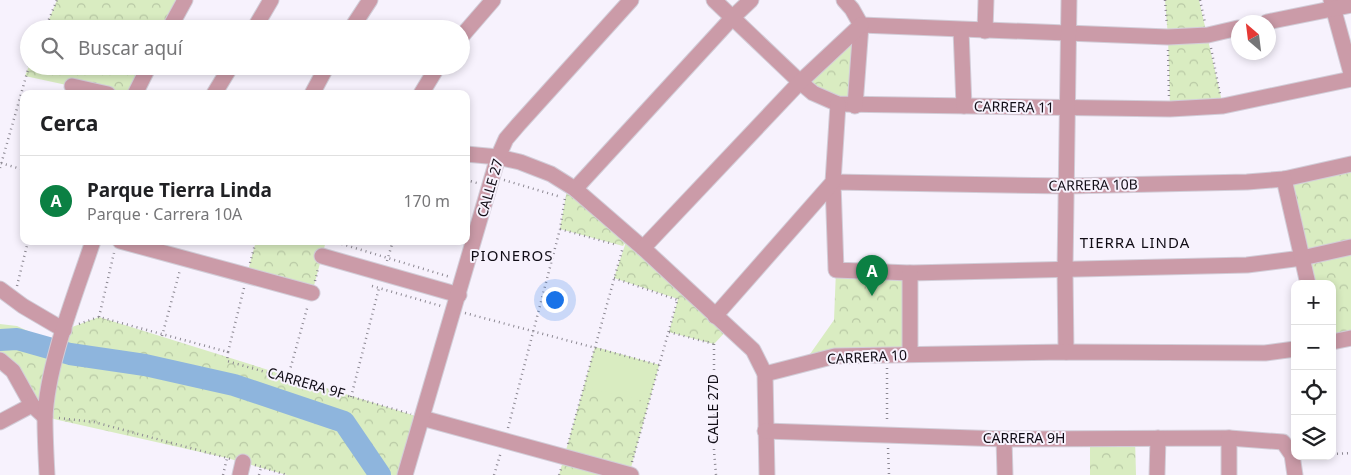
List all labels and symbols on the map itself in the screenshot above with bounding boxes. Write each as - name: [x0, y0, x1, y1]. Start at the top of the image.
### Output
- north arrow: [1231, 15, 1276, 60]
- street label: CARRERA 11: [974, 96, 1054, 117]
- street label: CALLE 27: [472, 156, 507, 219]
- street label: CARRERA 10B: [1048, 174, 1138, 195]
- district label: TIERRA LINDA: [1080, 232, 1190, 252]
- district label: PIONEROS: [471, 245, 553, 265]
- pin: A: [856, 255, 888, 296]
- your location: [542, 287, 568, 313]
- street label: CARRERA 10: [826, 345, 908, 368]
- street label: CARRERA 9F: [265, 362, 347, 403]
- street label: CALLE 27D: [703, 374, 722, 444]
- street label: CARRERA 9H: [983, 428, 1065, 447]

